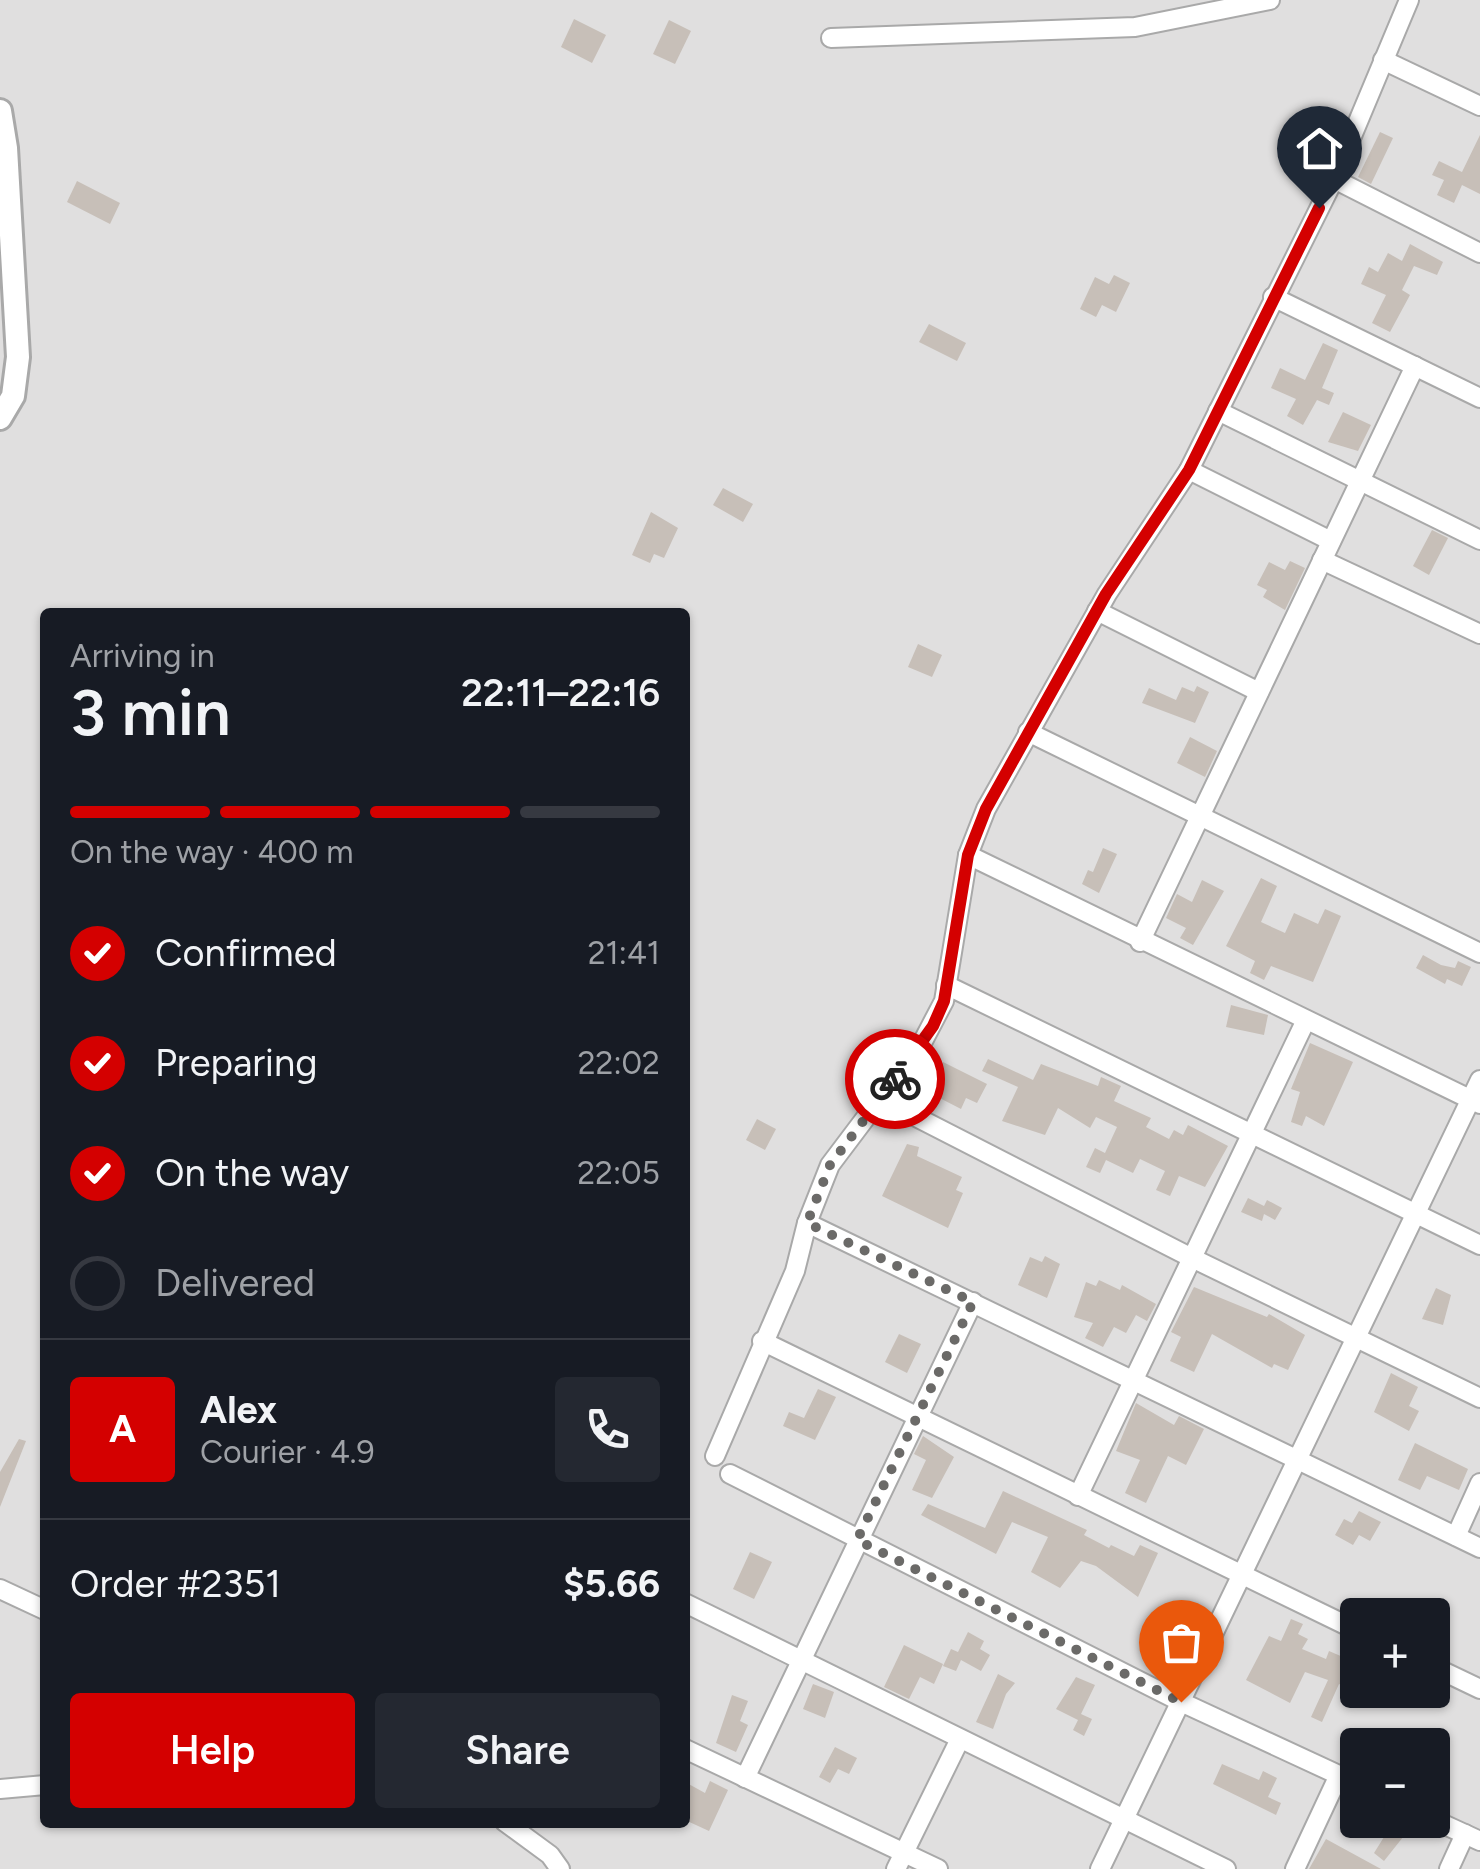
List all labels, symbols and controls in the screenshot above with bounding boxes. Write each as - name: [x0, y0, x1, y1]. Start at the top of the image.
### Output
- pin: [1277, 106, 1362, 209]
- icon: home: [1292, 121, 1347, 176]
- text: Arriving in: [70, 637, 215, 675]
- text: 22:11–22:16: [461, 670, 660, 716]
- text: 3 min: [70, 673, 231, 751]
- text: On the way · 400 m: [70, 833, 354, 871]
- icon: check: [70, 926, 125, 981]
- text: Confirmed: [155, 930, 337, 976]
- text: 21:41: [588, 934, 660, 972]
- courier: [845, 1029, 945, 1129]
- icon: check: [70, 1036, 125, 1091]
- text: Preparing: [155, 1040, 317, 1086]
- text: 22:02: [578, 1044, 660, 1082]
- icon: bike: [868, 1052, 923, 1107]
- icon: check: [70, 1146, 125, 1201]
- text: On the way: [155, 1150, 349, 1196]
- text: 22:05: [577, 1154, 660, 1192]
- text: Delivered: [155, 1260, 315, 1306]
- button: phone: [555, 1377, 660, 1482]
- text: Alex: [200, 1387, 277, 1433]
- text: A: [109, 1406, 136, 1452]
- text: Courier · 4.9: [200, 1433, 375, 1471]
- text: Order #2351: [70, 1561, 281, 1607]
- text: $5.66: [563, 1561, 660, 1607]
- map controls: [1340, 1598, 1450, 1838]
- button: +: [1340, 1598, 1450, 1708]
- pin: [1139, 1600, 1224, 1703]
- icon: bag: [1154, 1615, 1209, 1670]
- button: Help: [70, 1693, 355, 1808]
- button: Share: [375, 1693, 660, 1808]
- button: −: [1340, 1728, 1450, 1838]

